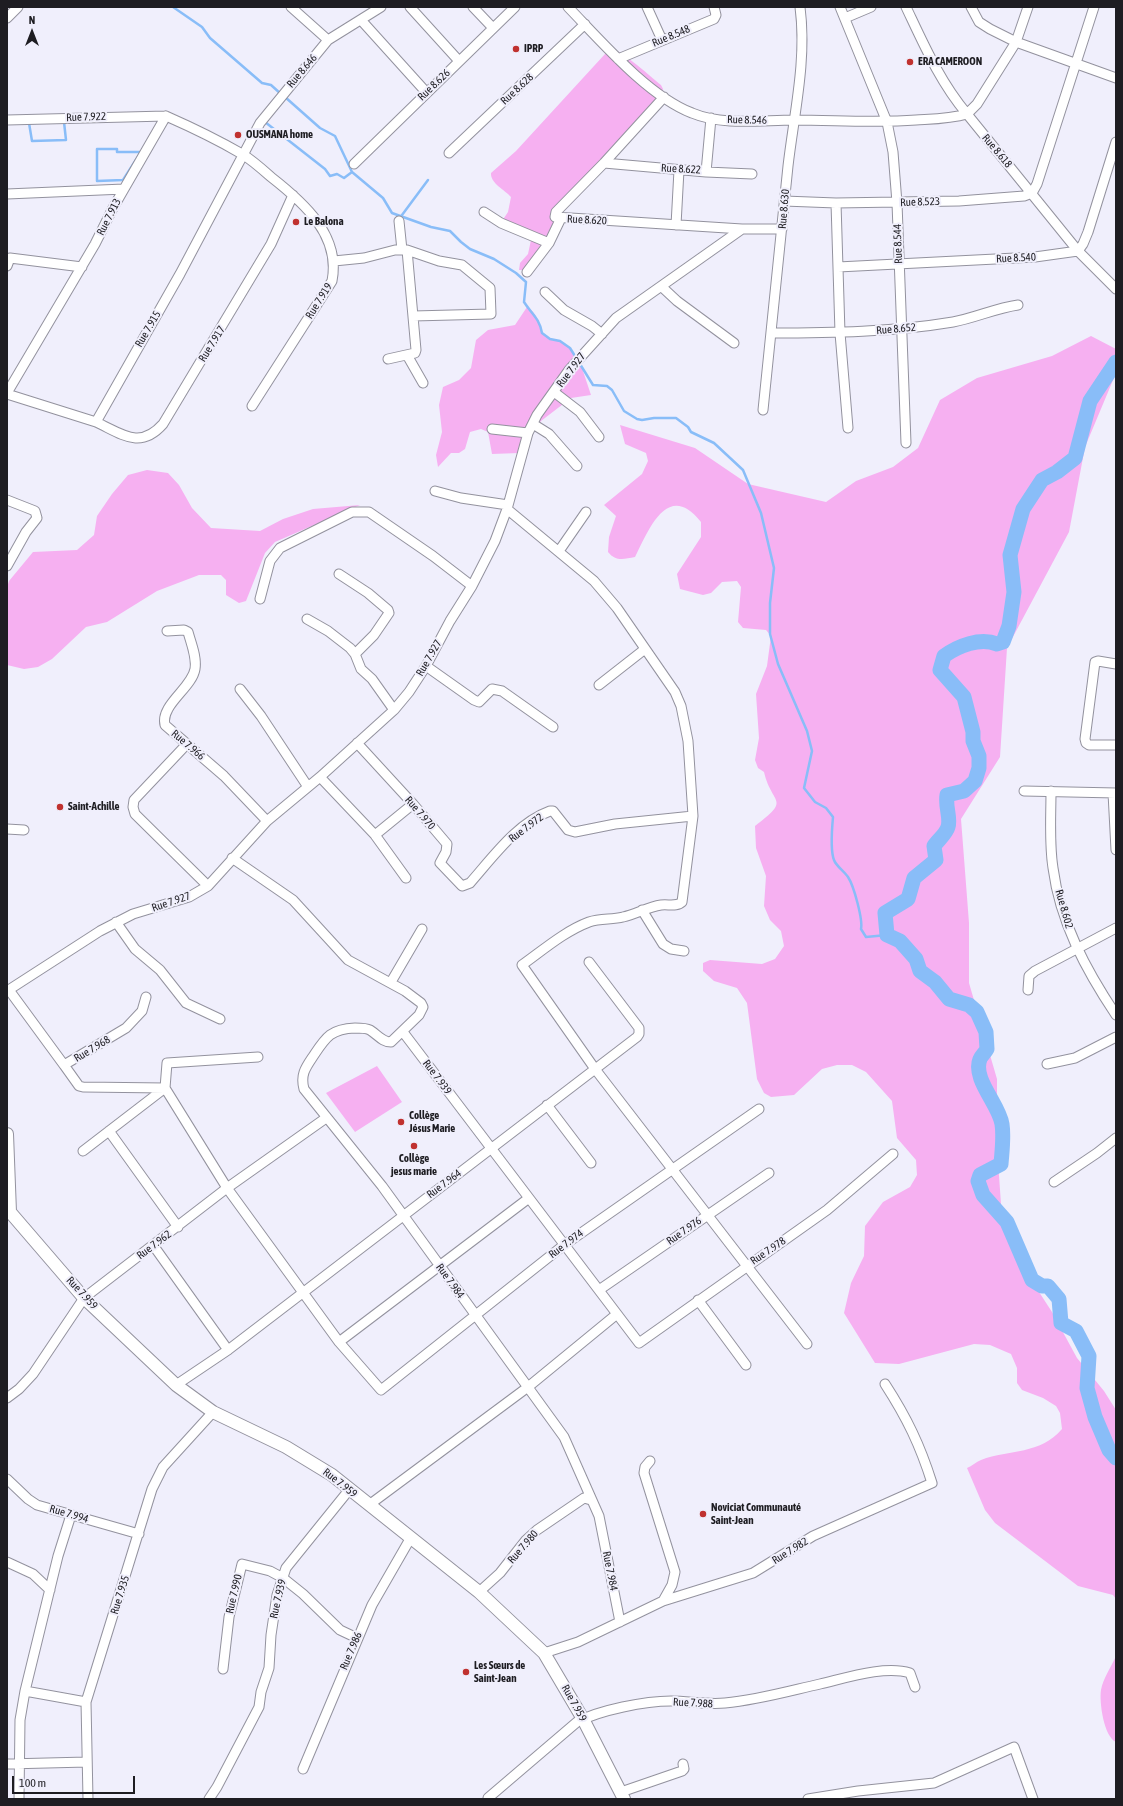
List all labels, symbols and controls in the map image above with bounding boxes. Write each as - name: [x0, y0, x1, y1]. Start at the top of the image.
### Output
- north arrow: [12, 12, 52, 52]
- text: N: [29, 14, 35, 26]
- street label: Rue 8.548: [650, 22, 692, 50]
- place label: IPRP: [524, 42, 543, 56]
- marker: IPRP: [511, 44, 521, 54]
- street label: Rue 8.646: [284, 51, 320, 91]
- place label: ERA CAMEROON: [918, 55, 982, 69]
- marker: ERA CAMEROON: [905, 57, 915, 67]
- street label: Rue 8.626: [415, 66, 453, 104]
- street label: Rue 8.628: [498, 71, 536, 107]
- street label: Rue 7.922: [66, 110, 106, 124]
- street label: Rue 8.546: [727, 113, 767, 127]
- place label: OUSMANA home: [246, 128, 313, 142]
- marker: OUSMANA home: [233, 130, 243, 140]
- street label: Rue 8.618: [979, 131, 1015, 171]
- street label: Rue 8.622: [661, 161, 701, 177]
- street label: Rue 8.630: [776, 189, 792, 229]
- street label: Rue 8.523: [900, 195, 940, 209]
- street label: Rue 7.913: [94, 196, 124, 238]
- street label: Rue 8.620: [567, 212, 607, 228]
- place label: Le Balona: [304, 215, 344, 229]
- marker: Le Balona: [291, 217, 301, 227]
- street label: Rue 8.544: [891, 224, 905, 264]
- street label: Rue 8.540: [996, 250, 1036, 266]
- street label: Rue 7.919: [303, 281, 335, 321]
- street label: Rue 7.915: [132, 308, 164, 350]
- street label: Rue 8.652: [876, 321, 916, 337]
- street label: Rue 7.917: [196, 324, 228, 364]
- street label: Rue 7.927: [554, 350, 588, 390]
- street label: Rue 7.927: [413, 637, 445, 679]
- street label: Rue 7.966: [168, 727, 208, 763]
- street label: Rue 7.970: [402, 794, 438, 832]
- place label: Saint-Achille: [68, 800, 120, 814]
- marker: Saint-Achille: [55, 802, 65, 812]
- street label: Rue 7.972: [506, 811, 546, 845]
- street label: Rue 8.602: [1052, 888, 1076, 930]
- street label: Rue 7.927: [150, 889, 192, 915]
- street label: Rue 7.968: [71, 1033, 113, 1065]
- street label: Rue 7.939: [420, 1057, 454, 1097]
- place label: Collège Jésus Marie: [409, 1109, 455, 1135]
- marker: Collège Jésus Marie: [396, 1117, 406, 1127]
- marker: Collège jesus marie: [409, 1141, 419, 1151]
- place label: Collège jesus marie: [391, 1152, 437, 1178]
- street label: Rue 7.964: [424, 1167, 464, 1201]
- street label: Rue 7.976: [664, 1214, 704, 1248]
- street label: Rue 7.974: [546, 1227, 586, 1261]
- street label: Rue 7.962: [134, 1228, 174, 1262]
- street label: Rue 7.978: [748, 1234, 788, 1268]
- street label: Rue 7.984: [433, 1261, 467, 1301]
- street label: Rue 7.959: [64, 1274, 100, 1312]
- street label: Rue 7.959: [320, 1466, 360, 1500]
- place label: Noviciat Communauté Saint-Jean: [711, 1501, 801, 1527]
- street label: Rue 7.994: [48, 1502, 90, 1526]
- marker: Noviciat Communauté Saint-Jean: [698, 1509, 708, 1519]
- street label: Rue 7.980: [505, 1528, 541, 1566]
- street label: Rue 7.982: [770, 1535, 810, 1567]
- street label: Rue 7.984: [600, 1550, 620, 1592]
- street label: Rue 7.990: [223, 1573, 245, 1615]
- street label: Rue 7.935: [108, 1574, 132, 1616]
- street label: Rue 7.939: [267, 1578, 289, 1620]
- street label: Rue 7.986: [337, 1630, 365, 1672]
- place label: Les Sœurs de Saint-Jean: [474, 1659, 525, 1685]
- marker: Les Sœurs de Saint-Jean: [461, 1667, 471, 1677]
- street label: Rue 7.959: [559, 1682, 589, 1724]
- street label: Rue 7.988: [673, 1695, 713, 1711]
- scale bar: [14, 1768, 137, 1794]
- text: 100 m: [19, 1776, 46, 1790]

